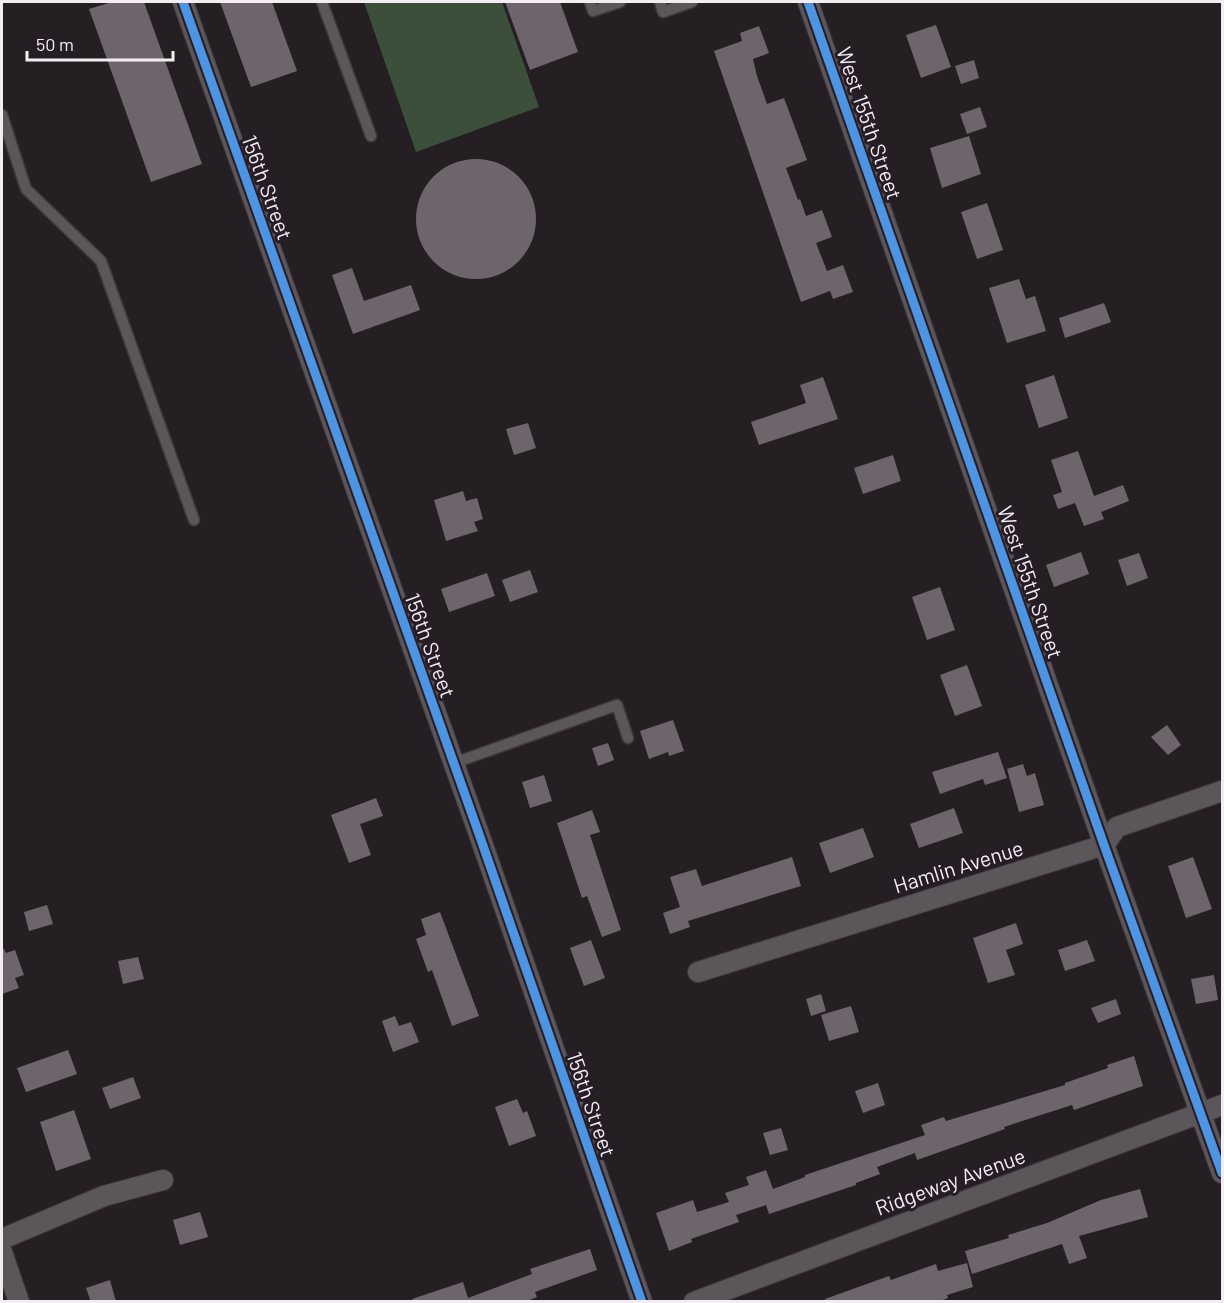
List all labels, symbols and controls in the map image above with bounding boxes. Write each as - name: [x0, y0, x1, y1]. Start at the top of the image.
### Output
- scale bar: [27, 24, 172, 62]
- text: 50 m: [36, 33, 74, 55]
- street label: West 155th Street: [832, 43, 908, 203]
- street label: 156th Street: [238, 131, 298, 243]
- street label: West 155th Street: [993, 502, 1069, 662]
- street label: 156th Street: [401, 589, 461, 701]
- street label: Hamlin Avenue: [890, 834, 1026, 898]
- street label: 156th Street: [562, 1048, 622, 1160]
- street label: Ridgeway Avenue: [872, 1142, 1028, 1220]

